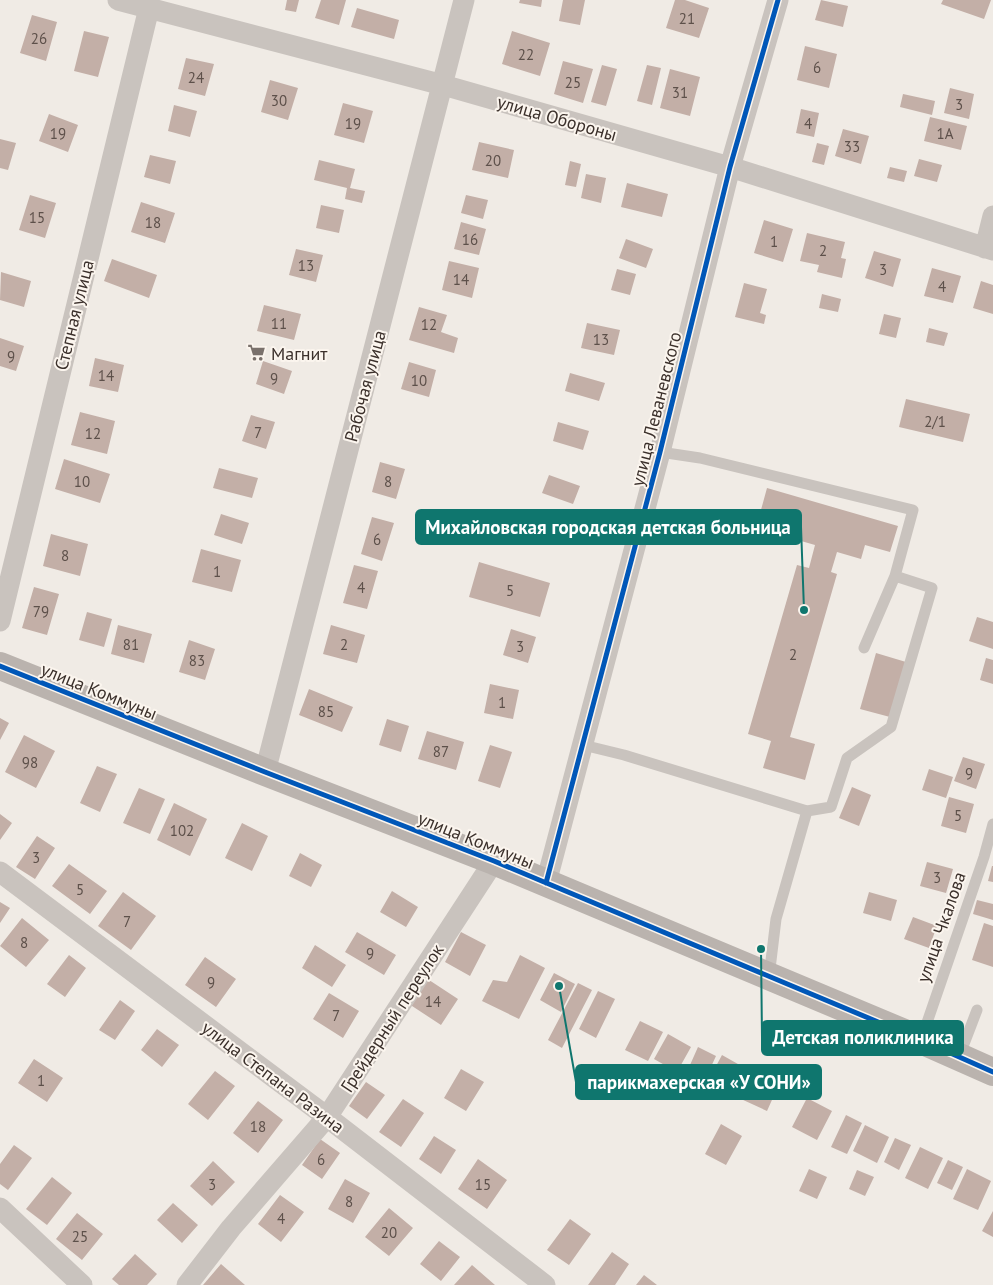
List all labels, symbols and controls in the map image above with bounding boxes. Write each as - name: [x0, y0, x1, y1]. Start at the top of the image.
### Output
- house number: 21: [679, 9, 695, 28]
- house number: 26: [31, 29, 47, 48]
- house number: 22: [518, 45, 534, 64]
- house number: 6: [813, 58, 821, 77]
- house number: 24: [188, 68, 204, 87]
- house number: 25: [565, 73, 581, 92]
- house number: 31: [672, 83, 688, 102]
- street label: улица Обороны: [495, 90, 619, 146]
- house number: 30: [271, 91, 287, 110]
- house number: 3: [955, 95, 963, 114]
- house number: 19: [345, 114, 361, 133]
- house number: 4: [804, 114, 812, 133]
- house number: 19: [50, 124, 66, 143]
- house number: 1А: [937, 124, 954, 143]
- house number: 33: [844, 137, 860, 156]
- house number: 20: [485, 151, 501, 170]
- house number: 15: [29, 208, 45, 227]
- house number: 18: [145, 213, 161, 232]
- house number: 16: [462, 230, 478, 249]
- house number: 1: [770, 232, 778, 251]
- house number: 2: [819, 241, 827, 260]
- house number: 13: [298, 256, 314, 275]
- street label: Степная улица: [49, 258, 99, 372]
- house number: 3: [879, 260, 887, 279]
- house number: 14: [453, 270, 469, 289]
- house number: 4: [938, 277, 946, 296]
- house number: 11: [271, 314, 287, 333]
- house number: 12: [421, 315, 437, 334]
- street label: Рабочая улица: [339, 328, 391, 444]
- street label: улица Леваневского: [626, 329, 686, 489]
- house number: 13: [593, 330, 609, 349]
- place label: Магнит: [271, 342, 328, 365]
- supermarket icon: Магнит: [247, 343, 267, 363]
- house number: 9: [7, 347, 15, 366]
- house number: 14: [98, 366, 114, 385]
- house number: 9: [270, 369, 278, 388]
- house number: 10: [411, 371, 427, 390]
- house number: 2/1: [924, 412, 946, 431]
- house number: 7: [254, 423, 262, 442]
- house number: 12: [85, 424, 101, 443]
- house number: 10: [74, 472, 90, 491]
- house number: 8: [384, 472, 392, 491]
- callout: Михайловская городская детская больница: [416, 510, 801, 544]
- text: Михайловская городская детская больница: [425, 515, 791, 539]
- house number: 6: [373, 530, 381, 549]
- house number: 8: [61, 546, 69, 565]
- house number: 1: [213, 562, 221, 581]
- house number: 4: [357, 578, 365, 597]
- house number: 5: [506, 581, 514, 600]
- house number: 79: [33, 602, 49, 621]
- house number: 81: [123, 635, 139, 654]
- house number: 2: [340, 635, 348, 654]
- house number: 3: [516, 637, 524, 656]
- house number: 2: [789, 645, 797, 664]
- house number: 83: [189, 651, 205, 670]
- street label: улица Коммуны: [38, 657, 160, 725]
- house number: 1: [498, 693, 506, 712]
- house number: 85: [318, 702, 334, 721]
- house number: 87: [433, 742, 449, 761]
- house number: 98: [22, 753, 38, 772]
- house number: 9: [965, 764, 973, 783]
- street label: улица Коммуны: [415, 806, 537, 874]
- house number: 5: [954, 806, 962, 825]
- house number: 102: [170, 821, 194, 840]
- house number: 3: [32, 848, 40, 867]
- house number: 3: [933, 868, 941, 887]
- street label: улица Чкалова: [911, 869, 971, 985]
- house number: 5: [76, 880, 84, 899]
- house number: 7: [123, 912, 131, 931]
- house number: 8: [20, 933, 28, 952]
- street label: Грейдерный переулок: [335, 939, 449, 1097]
- house number: 9: [366, 944, 374, 963]
- house number: 9: [207, 973, 215, 992]
- house number: 14: [425, 992, 441, 1011]
- house number: 7: [332, 1006, 340, 1025]
- street label: улица Степана Разина: [197, 1016, 349, 1138]
- callout: Детская поликлиника: [762, 1021, 963, 1055]
- text: Детская поликлиника: [772, 1025, 954, 1049]
- callout: парикмахерская «У СОНИ»: [576, 1065, 821, 1099]
- text: парикмахерская «У СОНИ»: [587, 1070, 811, 1094]
- house number: 1: [37, 1071, 45, 1090]
- house number: 18: [250, 1117, 266, 1136]
- house number: 6: [317, 1150, 325, 1169]
- house number: 3: [208, 1175, 216, 1194]
- house number: 15: [475, 1175, 491, 1194]
- house number: 8: [345, 1192, 353, 1211]
- house number: 4: [277, 1209, 285, 1228]
- house number: 20: [381, 1223, 397, 1242]
- house number: 25: [72, 1227, 88, 1246]

